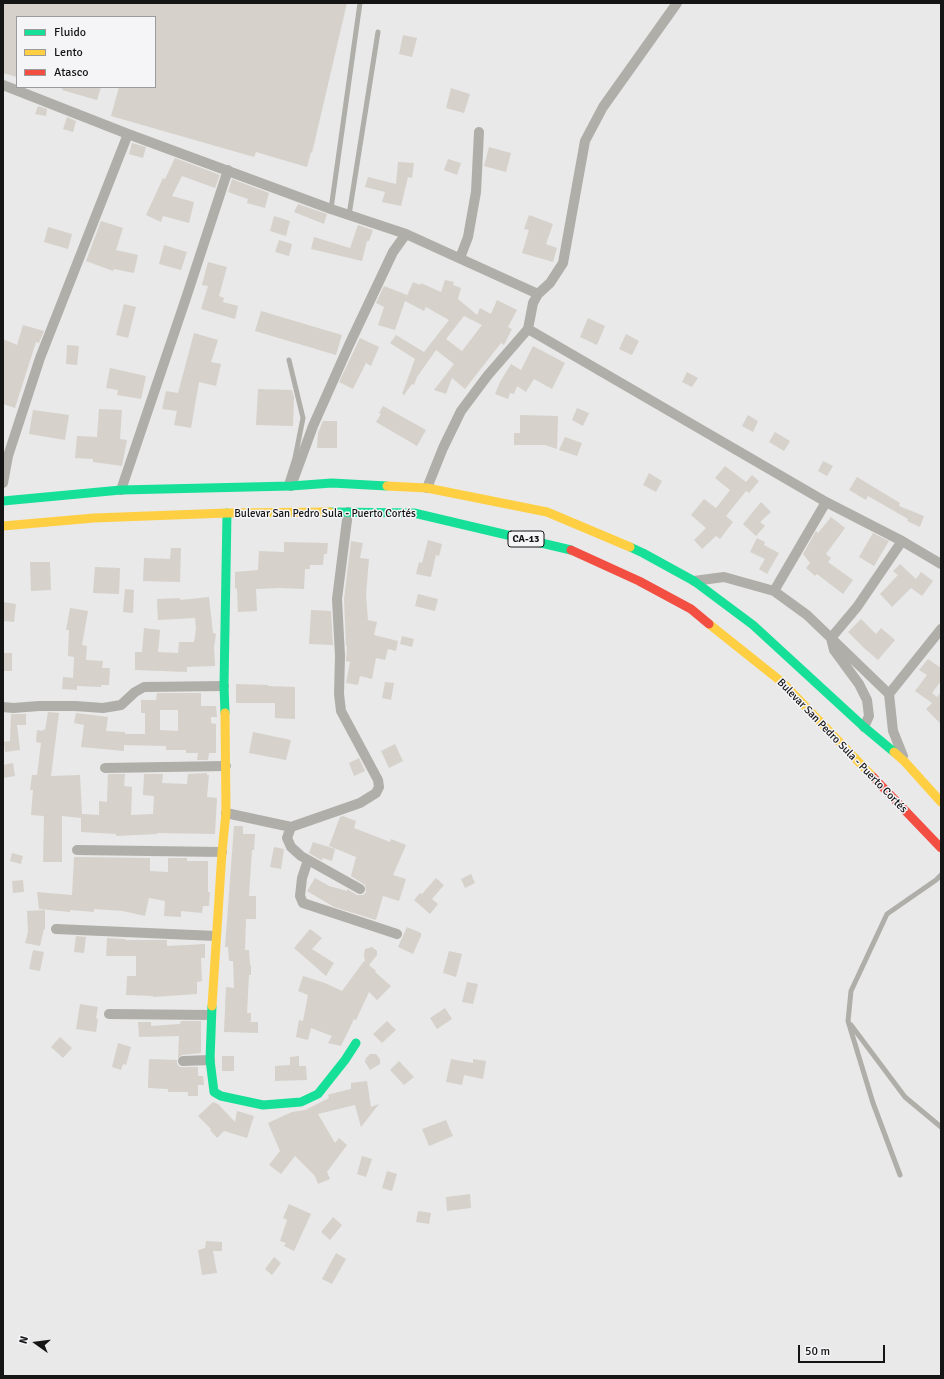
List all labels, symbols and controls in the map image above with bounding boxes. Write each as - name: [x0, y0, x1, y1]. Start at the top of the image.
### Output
- legend: [16, 16, 156, 88]
- text: Fluido: [54, 25, 86, 40]
- text: Lento: [54, 45, 83, 60]
- text: Atasco: [54, 65, 89, 80]
- street label: Bulevar San Pedro Sula - Puerto Cortés: [234, 507, 416, 521]
- road number: CA-13: [508, 531, 544, 547]
- street label: Bulevar San Pedro Sula - Puerto Cortés: [774, 676, 910, 816]
- north arrow: [16, 1323, 56, 1363]
- text: N: [17, 1335, 31, 1345]
- scale bar: [800, 1337, 887, 1363]
- text: 50 m: [805, 1344, 830, 1359]

